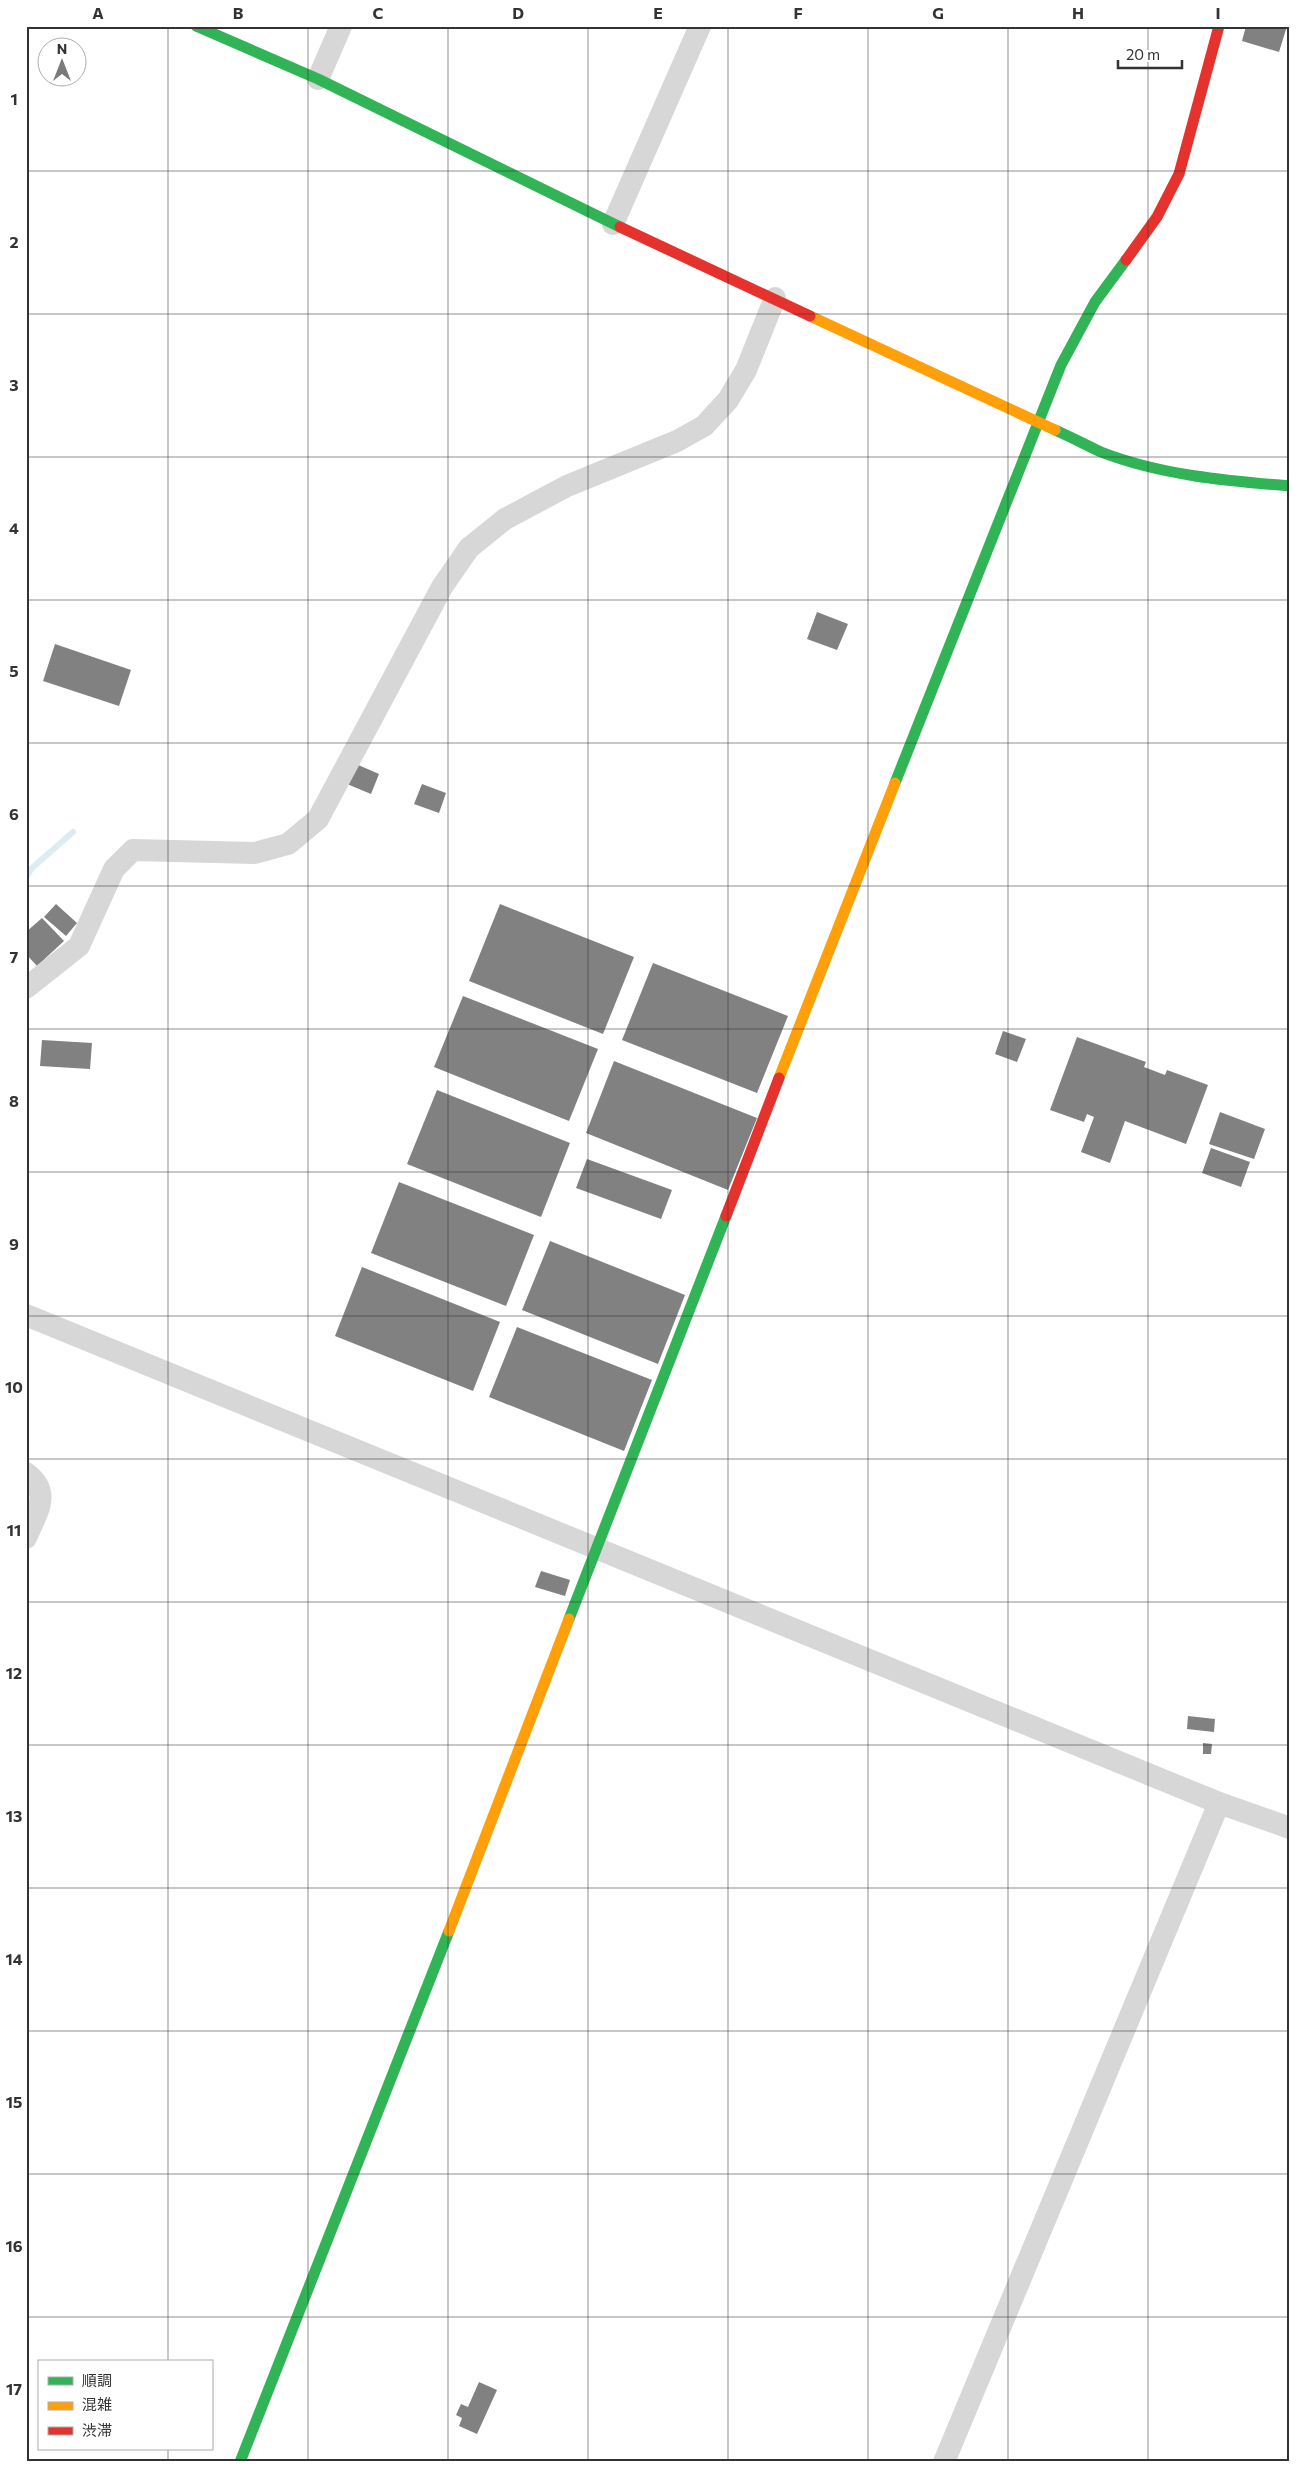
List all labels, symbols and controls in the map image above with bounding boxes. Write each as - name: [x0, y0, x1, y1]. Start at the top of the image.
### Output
- text: A: [92, 3, 104, 22]
- text: B: [233, 3, 244, 22]
- text: C: [373, 3, 384, 22]
- text: D: [512, 3, 524, 22]
- text: E: [653, 3, 663, 22]
- text: F: [793, 3, 803, 22]
- text: G: [932, 3, 944, 22]
- text: H: [1072, 3, 1084, 22]
- text: I: [1215, 3, 1221, 22]
- north arrow: [38, 38, 88, 88]
- scale bar: [1118, 38, 1182, 70]
- text: N: [57, 40, 67, 57]
- text: 20 m: [1126, 45, 1160, 63]
- text: 1: [10, 89, 18, 108]
- text: 2: [9, 232, 19, 251]
- text: 3: [9, 375, 19, 394]
- text: 4: [9, 518, 19, 537]
- text: 5: [9, 661, 19, 680]
- text: 6: [9, 804, 19, 823]
- text: 7: [10, 947, 19, 966]
- text: 8: [9, 1091, 19, 1110]
- text: 9: [9, 1234, 19, 1253]
- text: 10: [5, 1377, 23, 1396]
- text: 11: [7, 1520, 21, 1539]
- text: 12: [6, 1663, 22, 1682]
- text: 13: [6, 1806, 22, 1825]
- text: 14: [5, 1949, 23, 1968]
- text: 15: [6, 2092, 22, 2111]
- text: 16: [5, 2236, 23, 2255]
- legend: [38, 2360, 212, 2450]
- text: 順調: [82, 2371, 112, 2389]
- text: 17: [6, 2379, 22, 2398]
- text: 混雑: [82, 2395, 112, 2413]
- text: 渋滞: [82, 2421, 112, 2439]

